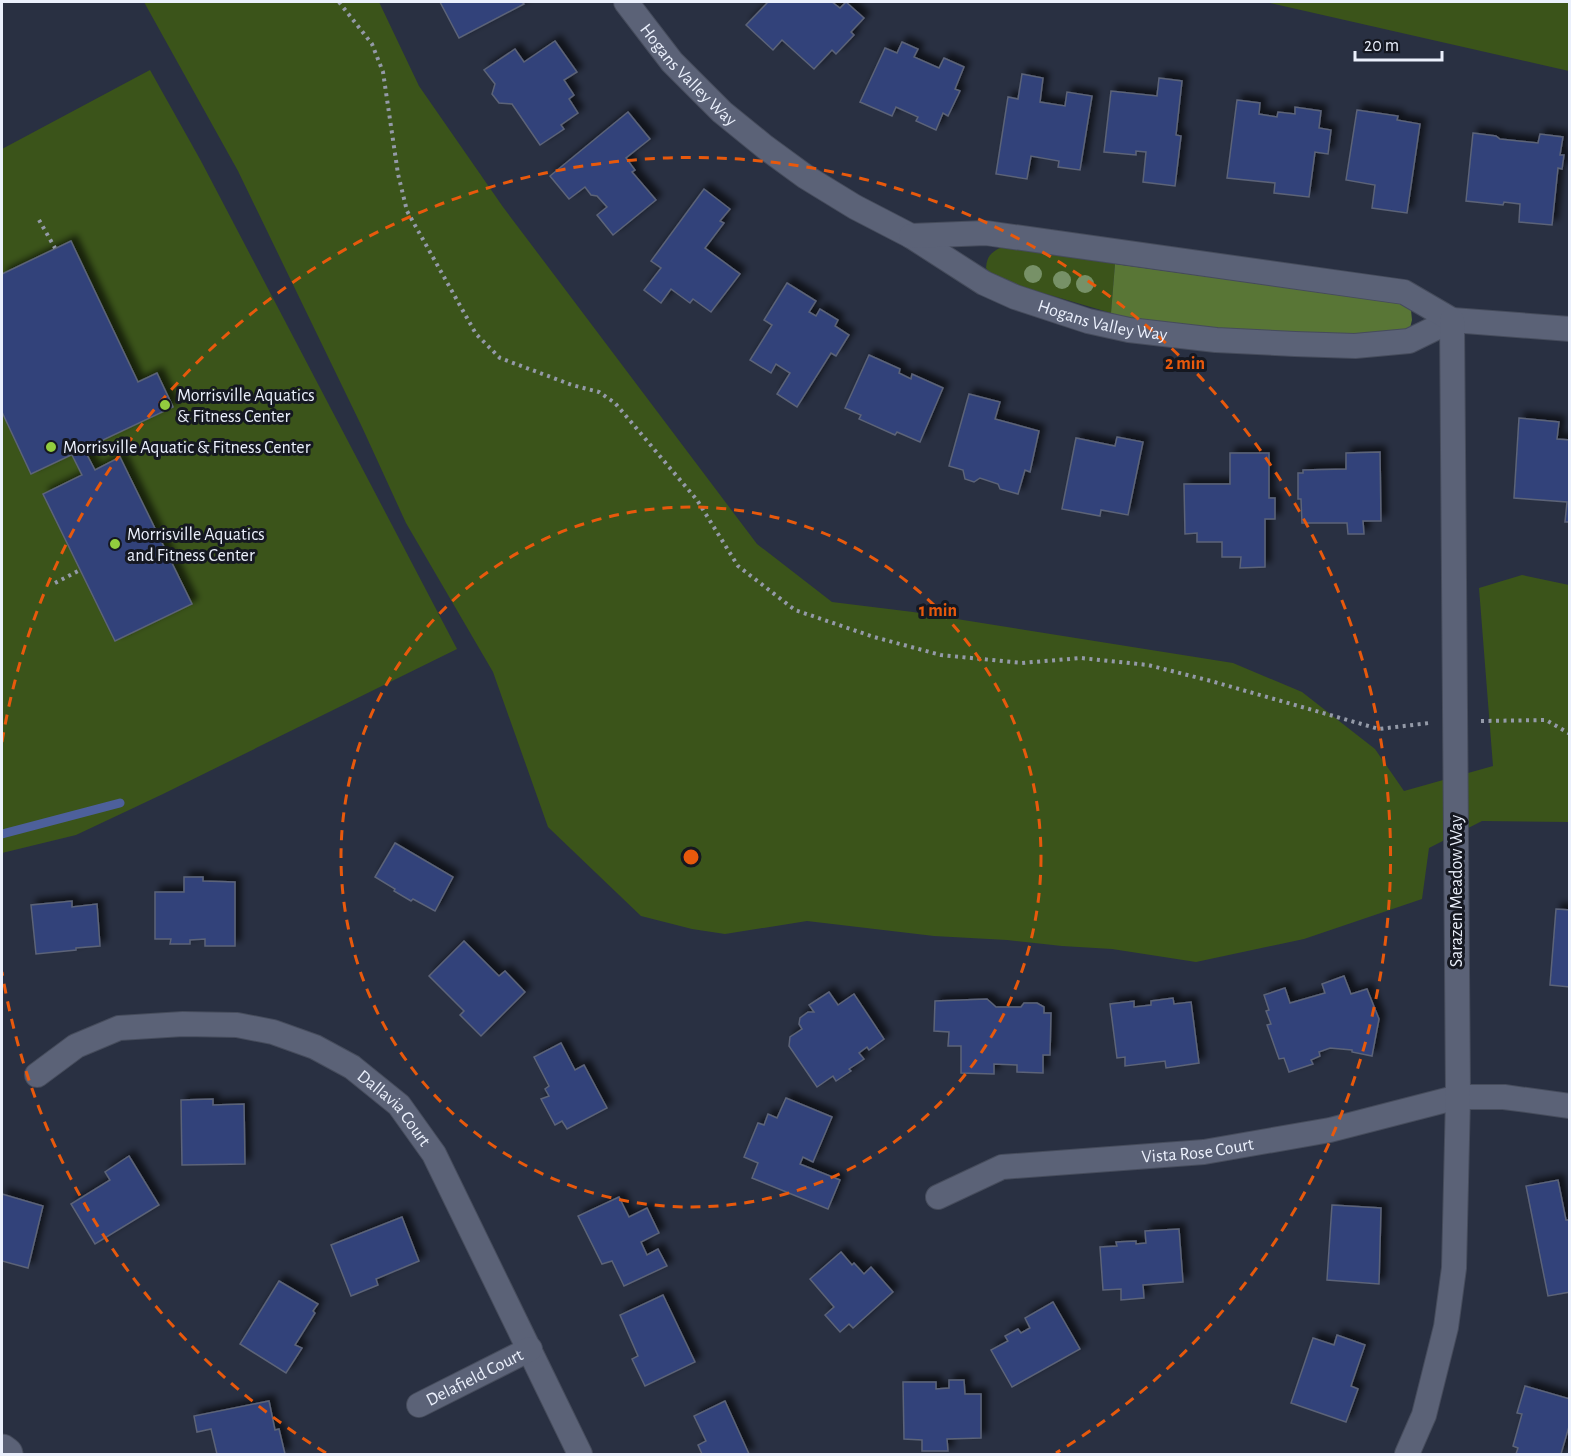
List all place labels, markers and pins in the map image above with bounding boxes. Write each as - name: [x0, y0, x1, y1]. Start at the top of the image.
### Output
- place label: Morrisville Aquatics & Fitness Center: [177, 387, 315, 426]
- marker: Morrisville Aquatics & Fitness Center: [158, 398, 172, 412]
- place label: Morrisville Aquatic & Fitness Center: [63, 439, 311, 457]
- marker: Morrisville Aquatic & Fitness Center: [44, 440, 58, 454]
- place label: Morrisville Aquatics and Fitness Center: [127, 526, 265, 565]
- marker: Morrisville Aquatics and Fitness Center: [108, 537, 122, 551]
- centre of rings: [681, 847, 701, 867]

